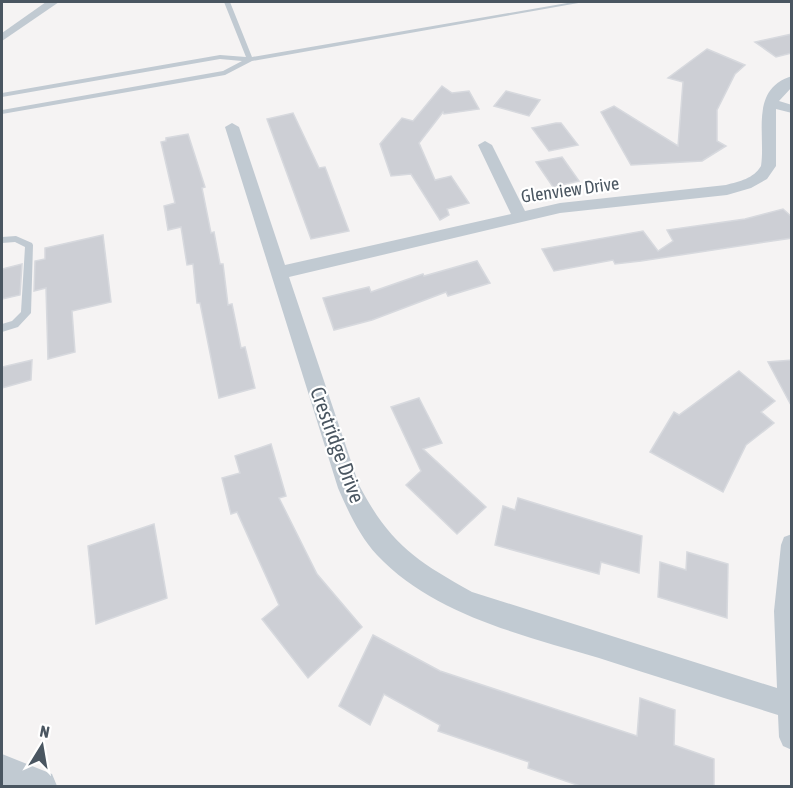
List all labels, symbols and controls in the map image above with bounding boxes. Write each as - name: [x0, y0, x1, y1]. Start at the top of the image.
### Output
- street label: Glenview Drive: [520, 172, 620, 207]
- street label: Crestridge Drive: [306, 384, 370, 506]
- north arrow: [12, 716, 72, 776]
- text: N: [39, 722, 51, 741]

